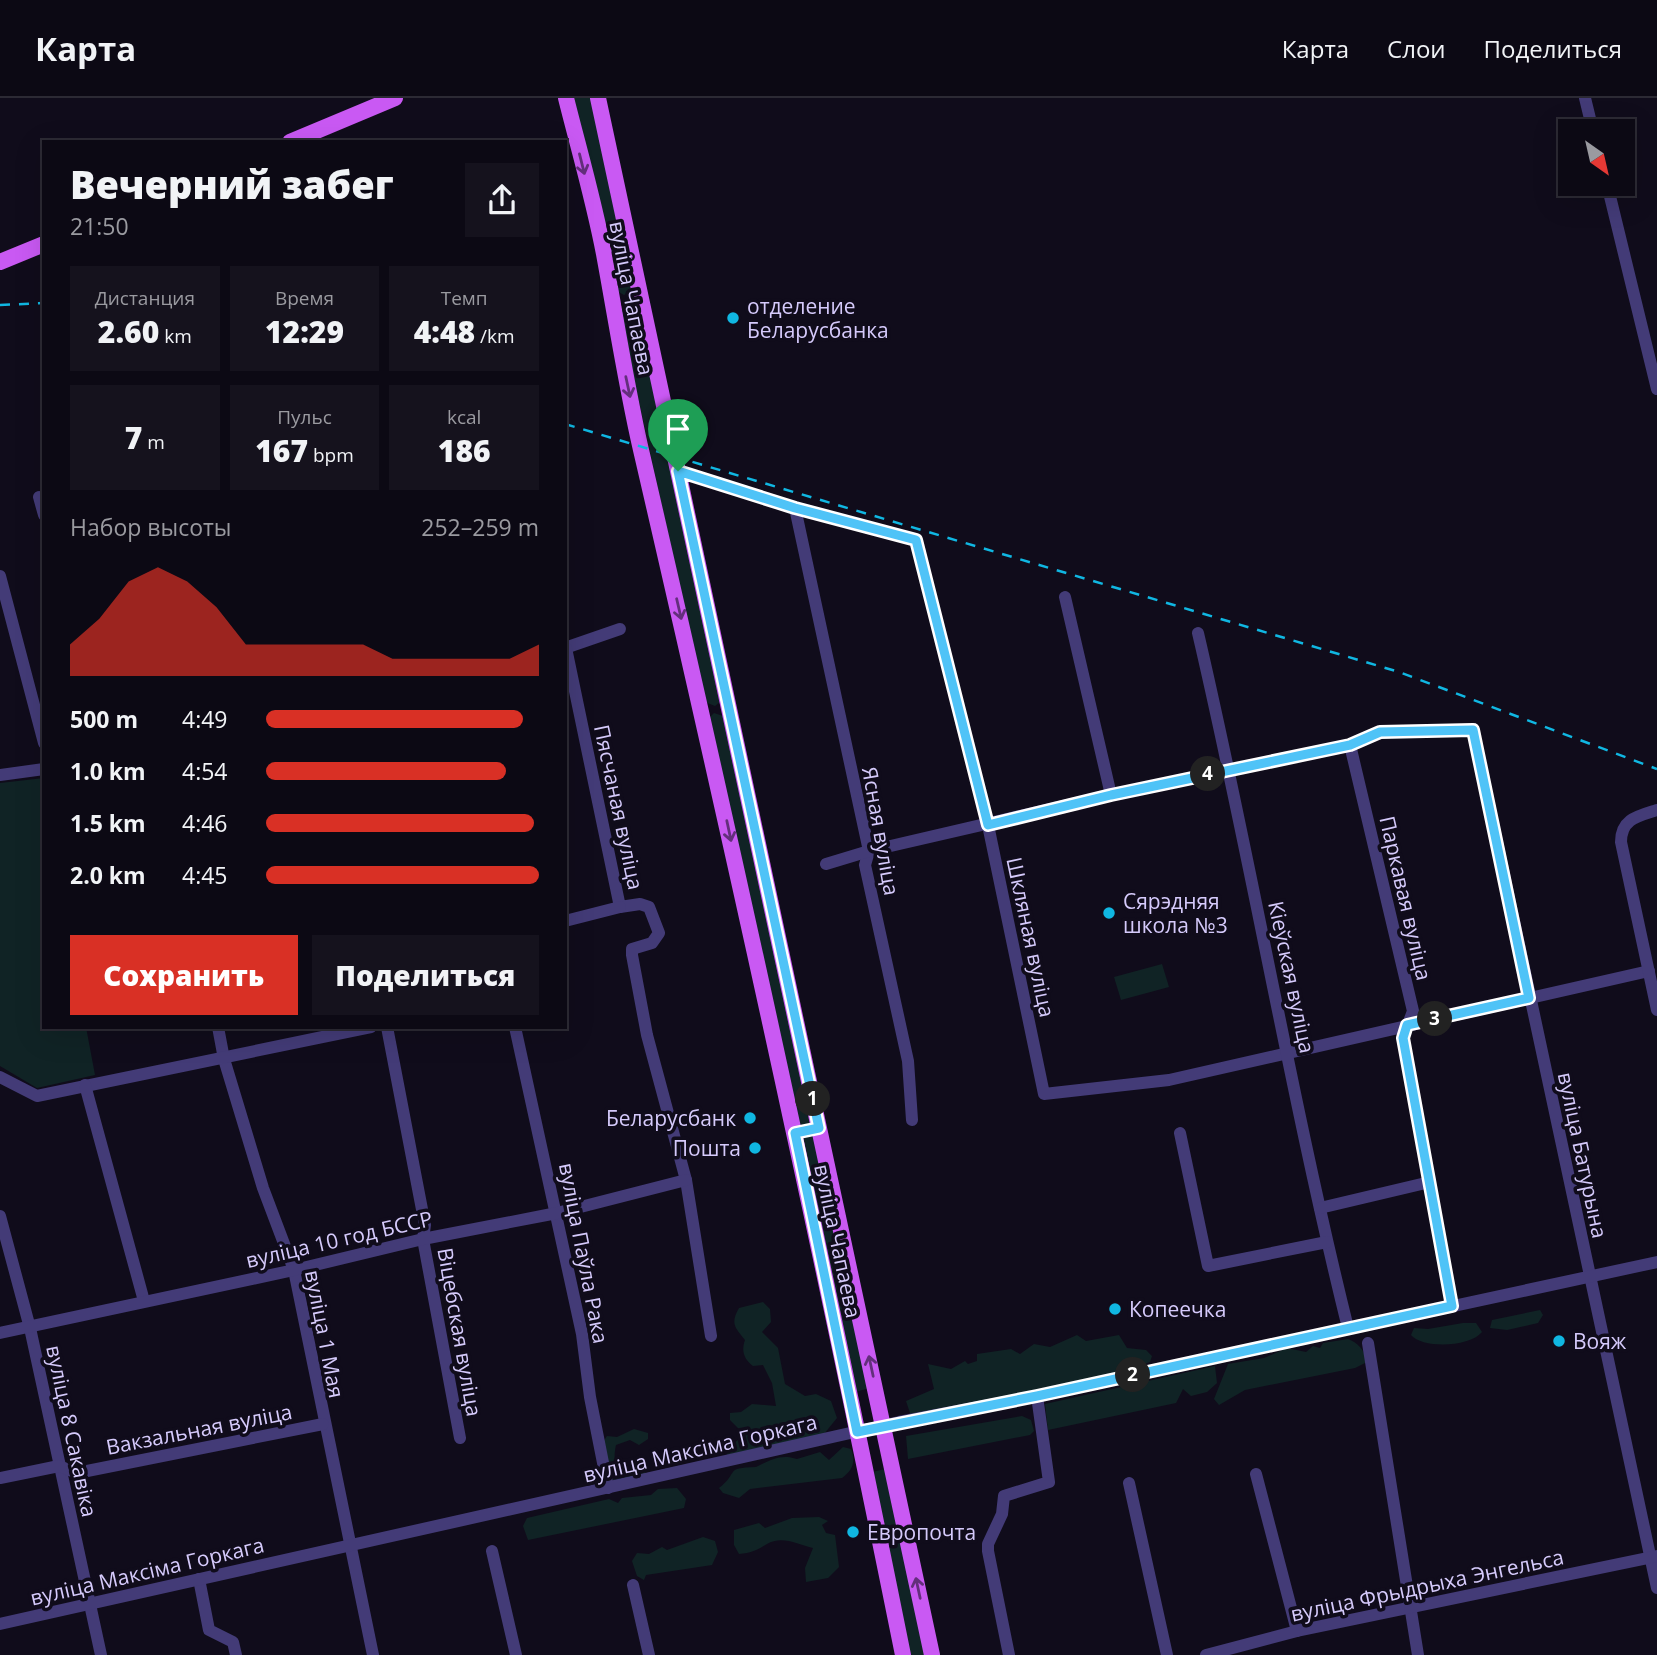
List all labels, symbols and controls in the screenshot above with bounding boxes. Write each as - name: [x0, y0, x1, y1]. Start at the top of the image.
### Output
- text: Карта: [35, 26, 136, 71]
- text: Карта: [1282, 32, 1349, 65]
- text: Слои: [1387, 32, 1446, 65]
- text: Поделиться: [1484, 32, 1622, 65]
- north arrow: [1558, 119, 1634, 196]
- map controls: [1558, 119, 1635, 196]
- one-way arrow: [576, 152, 589, 175]
- text: Вечерний забег: [70, 158, 394, 210]
- button: share: [465, 163, 539, 237]
- text: 21:50: [70, 210, 129, 242]
- street label: вуліца Чапаева: [603, 218, 661, 378]
- text: Дистанция: [95, 285, 195, 311]
- text: Время: [275, 285, 334, 311]
- text: Темп: [441, 285, 488, 311]
- place label: отделение Беларусбанка: [747, 292, 889, 344]
- marker: отделение Беларусбанка: [725, 310, 741, 326]
- text: 2.60: [98, 311, 159, 352]
- text: 12:29: [265, 311, 344, 352]
- text: 4:48: [414, 311, 475, 352]
- text: km: [159, 323, 192, 349]
- text: /km: [475, 323, 515, 349]
- one-way arrow: [621, 375, 635, 398]
- pin: [648, 399, 708, 471]
- text: Пульс: [277, 404, 332, 430]
- text: kcal: [447, 404, 481, 430]
- icon: arrive: [659, 410, 697, 448]
- text: 7: [125, 417, 142, 458]
- text: m: [142, 429, 165, 455]
- text: 167: [255, 430, 308, 471]
- text: 186: [438, 430, 491, 471]
- text: bpm: [308, 442, 354, 468]
- text: Набор высоты: [70, 511, 232, 543]
- text: 252–259 m: [421, 511, 539, 543]
- one-way arrow: [672, 597, 686, 620]
- text: 500 m: [70, 703, 138, 735]
- text: 4:49: [182, 703, 228, 735]
- street label: Пясчаная вуліца: [588, 722, 650, 892]
- text: 1.0 km: [70, 755, 146, 787]
- text: 4:54: [182, 755, 228, 787]
- pin: 4: [1190, 756, 1226, 792]
- text: 4: [1202, 760, 1213, 786]
- street label: Ясная вуліца: [856, 765, 906, 897]
- text: 1.5 km: [70, 807, 146, 839]
- text: 4:46: [182, 807, 228, 839]
- street label: Паркавая вуліца: [1373, 813, 1439, 983]
- one-way arrow: [724, 819, 737, 841]
- street label: Шкляная вуліца: [1000, 854, 1062, 1020]
- text: 2.0 km: [70, 859, 146, 891]
- text: 4:45: [182, 859, 228, 891]
- place label: Сярэдняя школа №3: [1123, 887, 1228, 939]
- street label: Кіеўская вуліца: [1262, 898, 1322, 1056]
- marker: Сярэдняя школа №3: [1101, 905, 1117, 921]
- button: Сохранить: [70, 935, 298, 1015]
- button: Поделиться: [312, 935, 539, 1015]
- pin: 3: [1418, 1002, 1452, 1037]
- text: 3: [1429, 1005, 1440, 1031]
- street label: вуліца Батурына: [1552, 1069, 1614, 1241]
- pin: 1: [796, 1082, 830, 1116]
- text: 1: [807, 1085, 818, 1111]
- place label: Беларусбанк: [606, 1104, 736, 1132]
- marker: Беларусбанк: [742, 1110, 758, 1126]
- place label: Пошта: [673, 1134, 741, 1162]
- marker: Пошта: [747, 1140, 763, 1156]
- street label: вуліца Паўла Рака: [553, 1160, 615, 1346]
- street label: вуліца Чапаева: [808, 1161, 868, 1321]
- street label: вуліца 10 год БССР: [243, 1204, 435, 1274]
- street label: Віцебская вуліца: [431, 1246, 489, 1418]
- street label: вуліца 1 Мая: [299, 1268, 351, 1400]
- place label: Копеечка: [1129, 1295, 1226, 1323]
- marker: Копеечка: [1107, 1301, 1123, 1317]
- place label: Вояж: [1573, 1327, 1627, 1355]
- marker: Вояж: [1551, 1333, 1567, 1349]
- street label: вуліца 8 Сакавіка: [40, 1343, 104, 1519]
- one-way arrow: [864, 1355, 877, 1377]
- pin: 2: [1116, 1358, 1150, 1392]
- text: 2: [1127, 1361, 1138, 1387]
- street label: Вакзальная вуліца: [104, 1397, 294, 1461]
- street label: вуліца Максіма Горкага: [580, 1407, 820, 1489]
- place label: Европочта: [867, 1518, 976, 1546]
- marker: Европочта: [845, 1524, 861, 1540]
- street label: вуліца Максіма Горкага: [27, 1530, 267, 1612]
- street label: вуліца Фрыдрыха Энгельса: [1288, 1542, 1566, 1628]
- one-way arrow: [911, 1577, 925, 1600]

